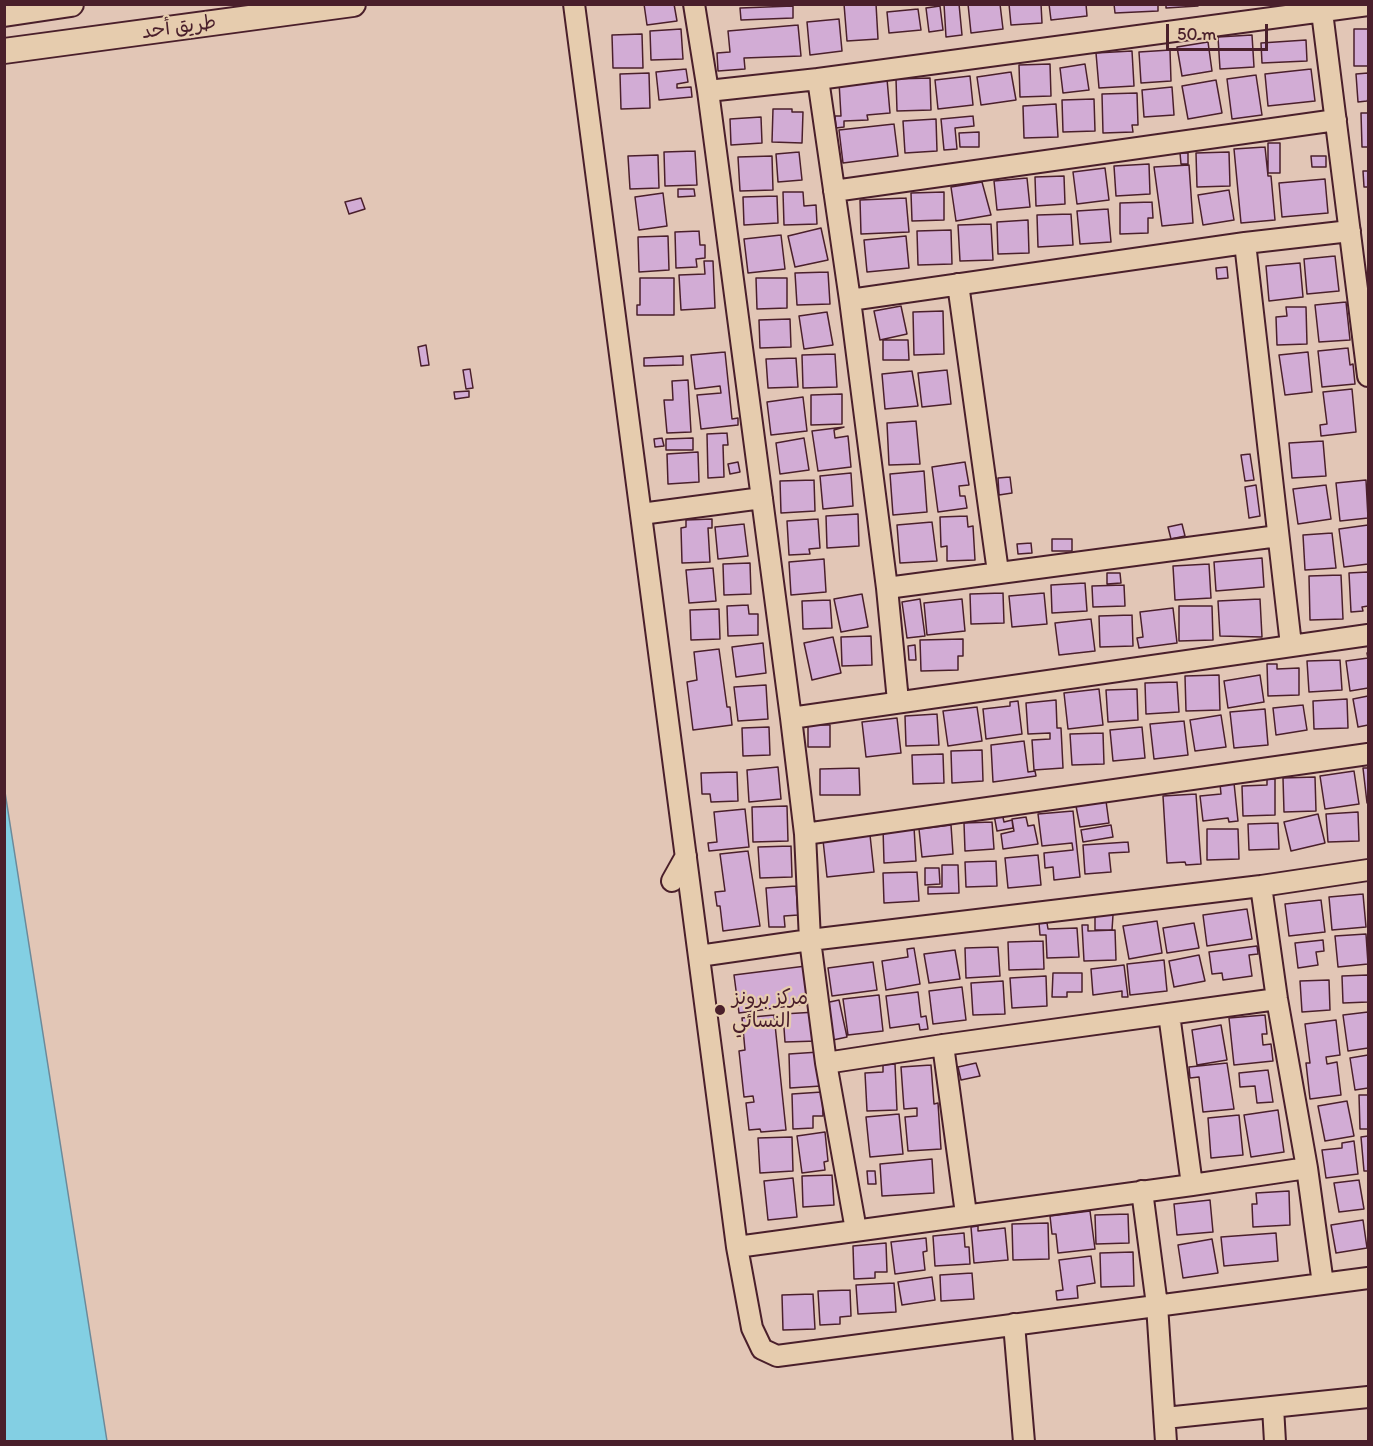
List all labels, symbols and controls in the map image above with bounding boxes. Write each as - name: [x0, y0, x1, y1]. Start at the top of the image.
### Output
- street label: طريق أحد: [140, 11, 218, 45]
- scale bar: [1169, 12, 1271, 50]
- text: 50 m: [1177, 23, 1217, 45]
- place label: مركز برونز النسائي: [732, 987, 808, 1034]
- marker: مركز برونز النسائي: [713, 1003, 727, 1017]

